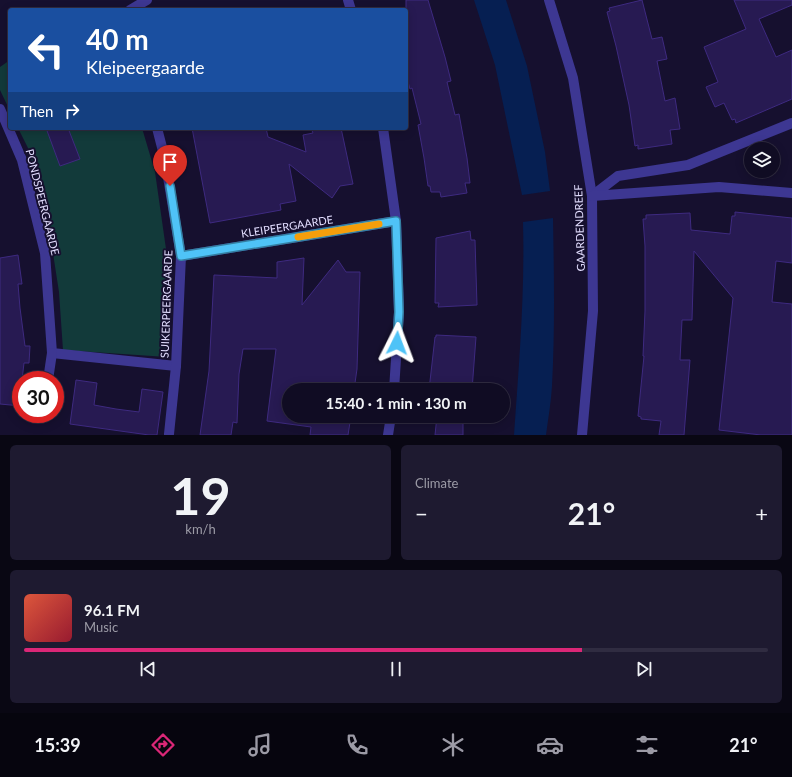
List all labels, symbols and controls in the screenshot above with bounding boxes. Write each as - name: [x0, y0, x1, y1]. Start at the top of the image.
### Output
- text: 40 m: [86, 22, 149, 56]
- icon: left: [20, 24, 72, 76]
- text: Kleipeergaarde: [86, 56, 204, 78]
- icon: right: [61, 100, 83, 122]
- text: Then: [20, 102, 53, 120]
- map controls: [744, 142, 780, 178]
- button: layers: [744, 142, 780, 178]
- pin: [153, 145, 187, 186]
- street label: PONDSPEERGAARDE: [24, 148, 62, 256]
- icon: arrive: [159, 151, 181, 173]
- street label: GAARDENDREEF: [571, 184, 587, 272]
- street label: KLEIPEERGAARDE: [240, 212, 334, 240]
- street label: SUIKERPEERGAARDE: [158, 250, 174, 358]
- position arrow: [376, 322, 418, 364]
- speed limit sign: 30: [12, 371, 64, 423]
- text: 15:40 · 1 min · 130 m: [326, 394, 466, 412]
- text: 19: [170, 464, 231, 526]
- text: Climate: [415, 475, 458, 491]
- text: 21°: [568, 495, 615, 531]
- text: −: [415, 500, 428, 527]
- text: +: [755, 500, 768, 527]
- text: km/h: [185, 521, 216, 537]
- text: 96.1 FM: [84, 601, 140, 619]
- text: Music: [84, 619, 118, 635]
- icon: previous: [137, 658, 159, 680]
- icon: pause: [385, 658, 407, 680]
- icon: next: [633, 658, 655, 680]
- icon: directions: [149, 731, 177, 759]
- icon: music: [246, 731, 274, 759]
- icon: phone: [343, 731, 371, 759]
- icon: climate: [439, 731, 467, 759]
- icon: car: [536, 731, 564, 759]
- icon: filters: [633, 731, 661, 759]
- text: 15:39: [34, 734, 81, 756]
- text: 21°: [729, 734, 758, 756]

